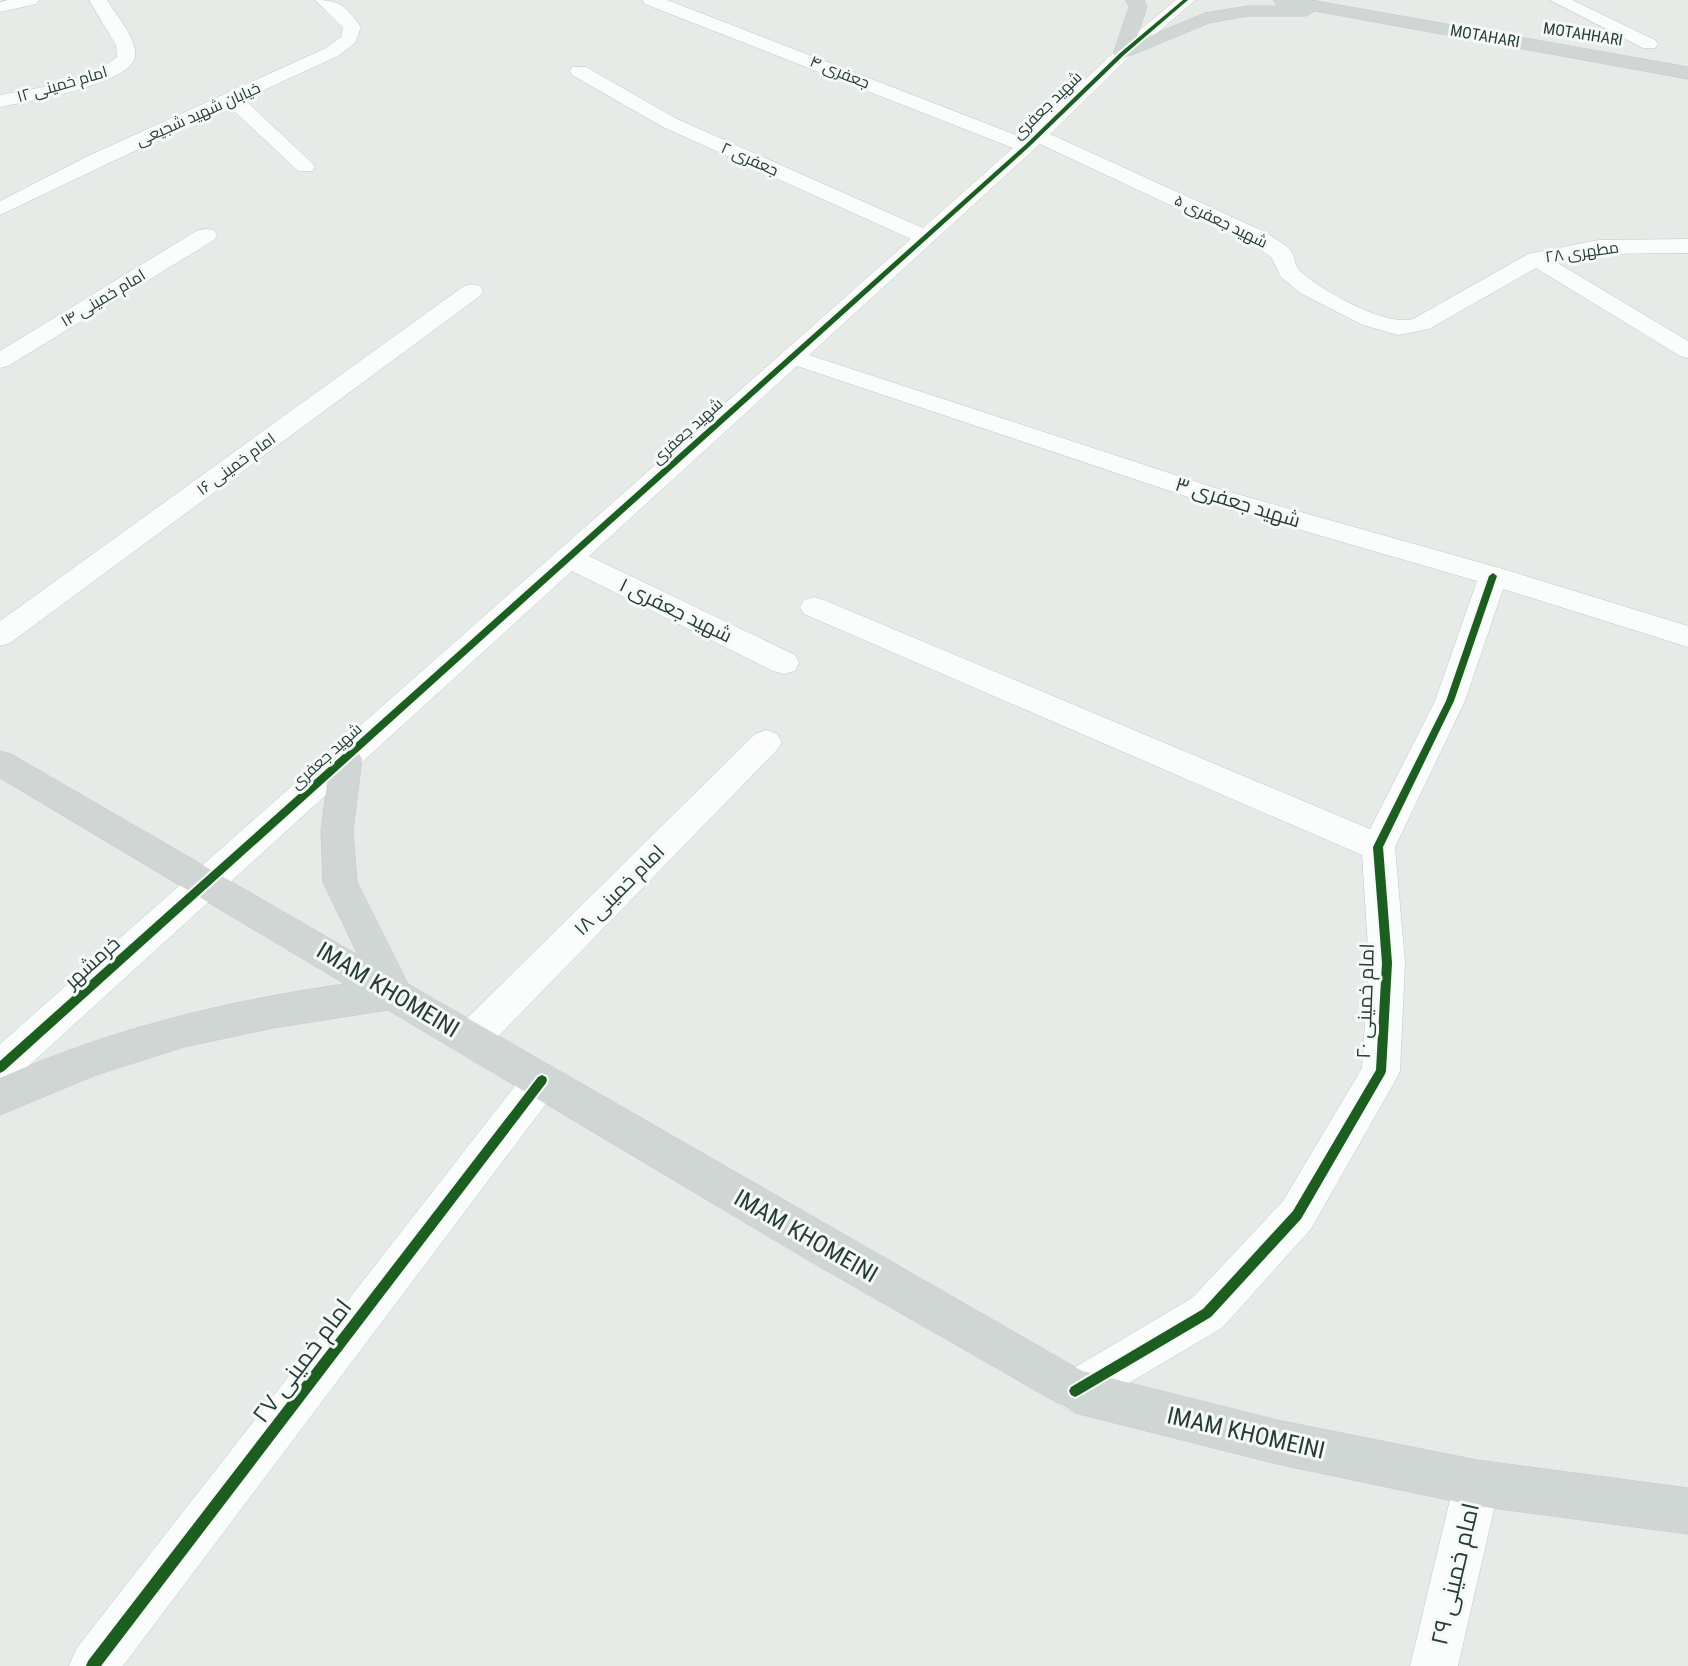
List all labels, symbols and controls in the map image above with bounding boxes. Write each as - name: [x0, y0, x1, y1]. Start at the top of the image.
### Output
- street label: MOTAHHARI: [1542, 18, 1624, 50]
- street label: MOTAHARI: [1449, 21, 1521, 51]
- street label: جعفری ۴: [807, 51, 873, 93]
- street label: امام خمینی ۱۲: [15, 62, 110, 108]
- street label: شهید جعفری: [1008, 67, 1086, 144]
- street label: خیابان شهید شجیعی: [133, 78, 264, 151]
- street label: جعفری ۲: [718, 138, 782, 181]
- street label: شهید جعفری ۵: [1171, 190, 1271, 253]
- street label: مطهری ۲۸: [1544, 237, 1620, 268]
- street label: امام خمینی ۱۴: [57, 265, 150, 332]
- street label: شهید جعفری: [648, 394, 727, 469]
- street label: امام خمینی ۱۶: [193, 429, 280, 500]
- street label: شهید جعفری ۳: [1172, 472, 1303, 533]
- street label: شهید جعفری ۱: [615, 572, 736, 648]
- street label: شهید جعفری: [287, 719, 366, 794]
- street label: امام خمینی ۱۸: [569, 840, 671, 942]
- street label: خرمشهر: [59, 931, 125, 995]
- street label: IMAM KHOMEINI: [312, 936, 464, 1044]
- street label: امام خمینی ۲۰: [1351, 943, 1381, 1059]
- street label: IMAM KHOMEINI: [729, 1184, 883, 1288]
- street label: امام خمینی ۲۷: [246, 1294, 359, 1430]
- street label: IMAM KHOMEINI: [1164, 1401, 1328, 1465]
- street label: امام خمینی ۲۹: [1425, 1500, 1487, 1648]

